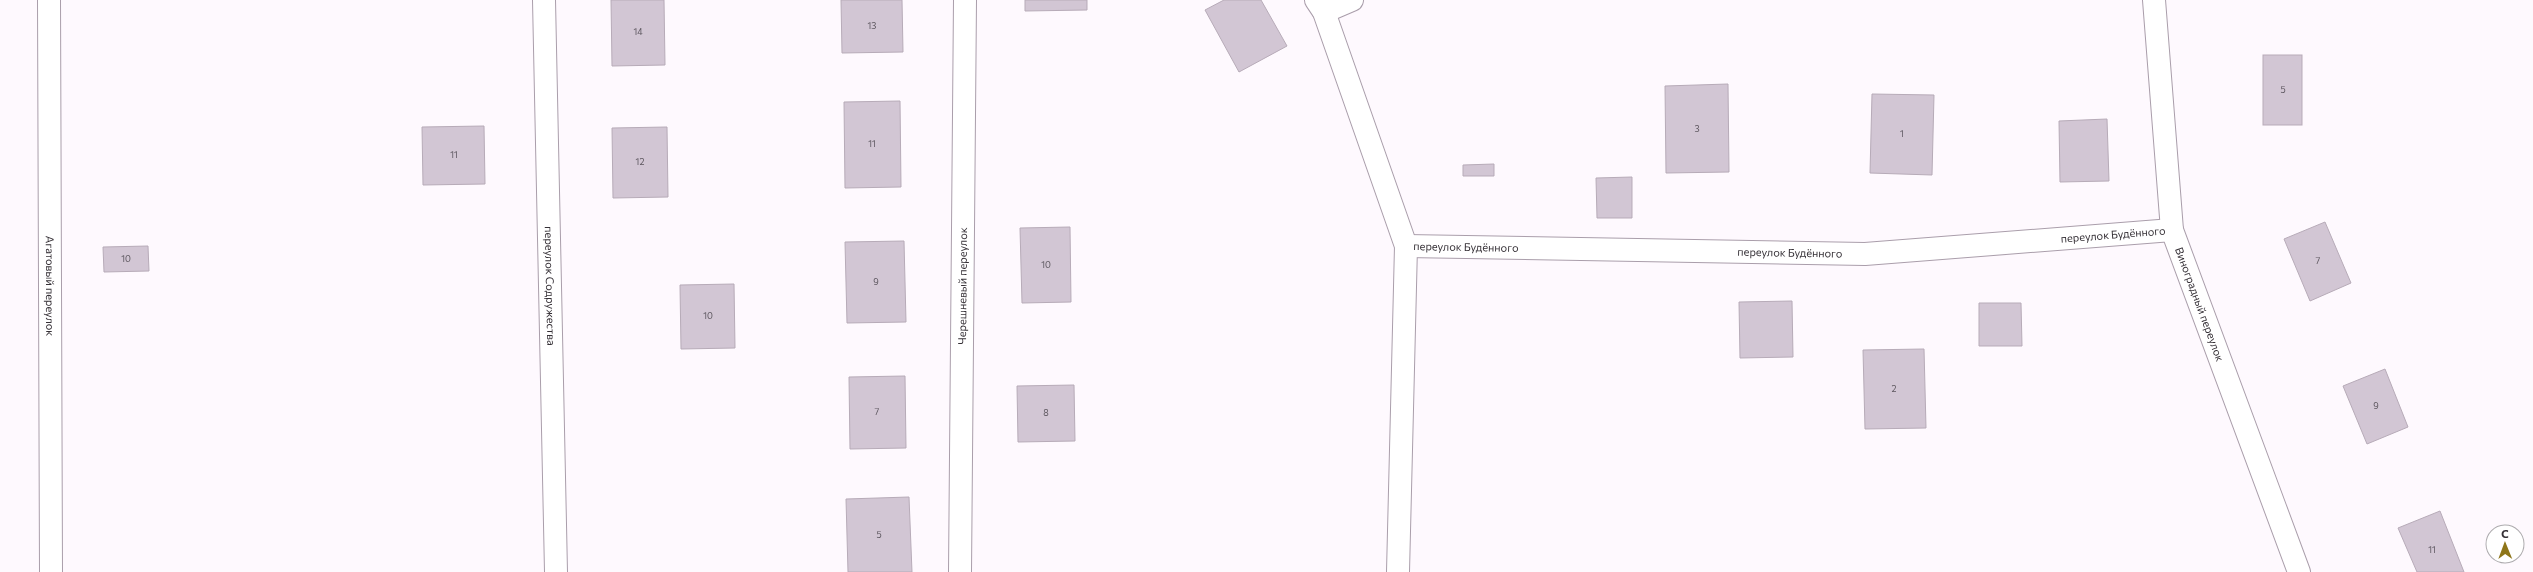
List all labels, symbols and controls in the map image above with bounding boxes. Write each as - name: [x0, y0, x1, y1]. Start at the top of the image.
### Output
- house number: 13: [868, 20, 876, 31]
- house number: 14: [633, 26, 643, 37]
- house number: 5: [2280, 84, 2286, 95]
- house number: 3: [1694, 123, 1700, 134]
- house number: 1: [1900, 128, 1904, 139]
- house number: 11: [868, 138, 876, 149]
- house number: 11: [450, 149, 458, 160]
- house number: 12: [636, 156, 644, 167]
- street label: переулок Будённого: [2060, 223, 2166, 245]
- street label: переулок Содружества: [543, 226, 558, 346]
- street label: Черешневый переулок: [955, 227, 969, 345]
- street label: Агатовый переулок: [44, 236, 57, 336]
- street label: переулок Будённого: [1413, 239, 1519, 254]
- street label: переулок Будённого: [1737, 245, 1843, 260]
- street label: Виноградный переулок: [2173, 245, 2227, 363]
- house number: 10: [121, 253, 131, 264]
- house number: 7: [2316, 255, 2321, 266]
- house number: 10: [1041, 259, 1051, 270]
- house number: 9: [873, 276, 879, 287]
- house number: 10: [703, 310, 713, 321]
- house number: 2: [1892, 383, 1897, 394]
- house number: 9: [2373, 400, 2379, 411]
- house number: 7: [875, 406, 880, 417]
- house number: 8: [1043, 407, 1049, 418]
- north arrow: [2485, 524, 2525, 564]
- text: С: [2501, 527, 2509, 540]
- house number: 5: [876, 529, 882, 540]
- house number: 11: [2428, 544, 2436, 555]

